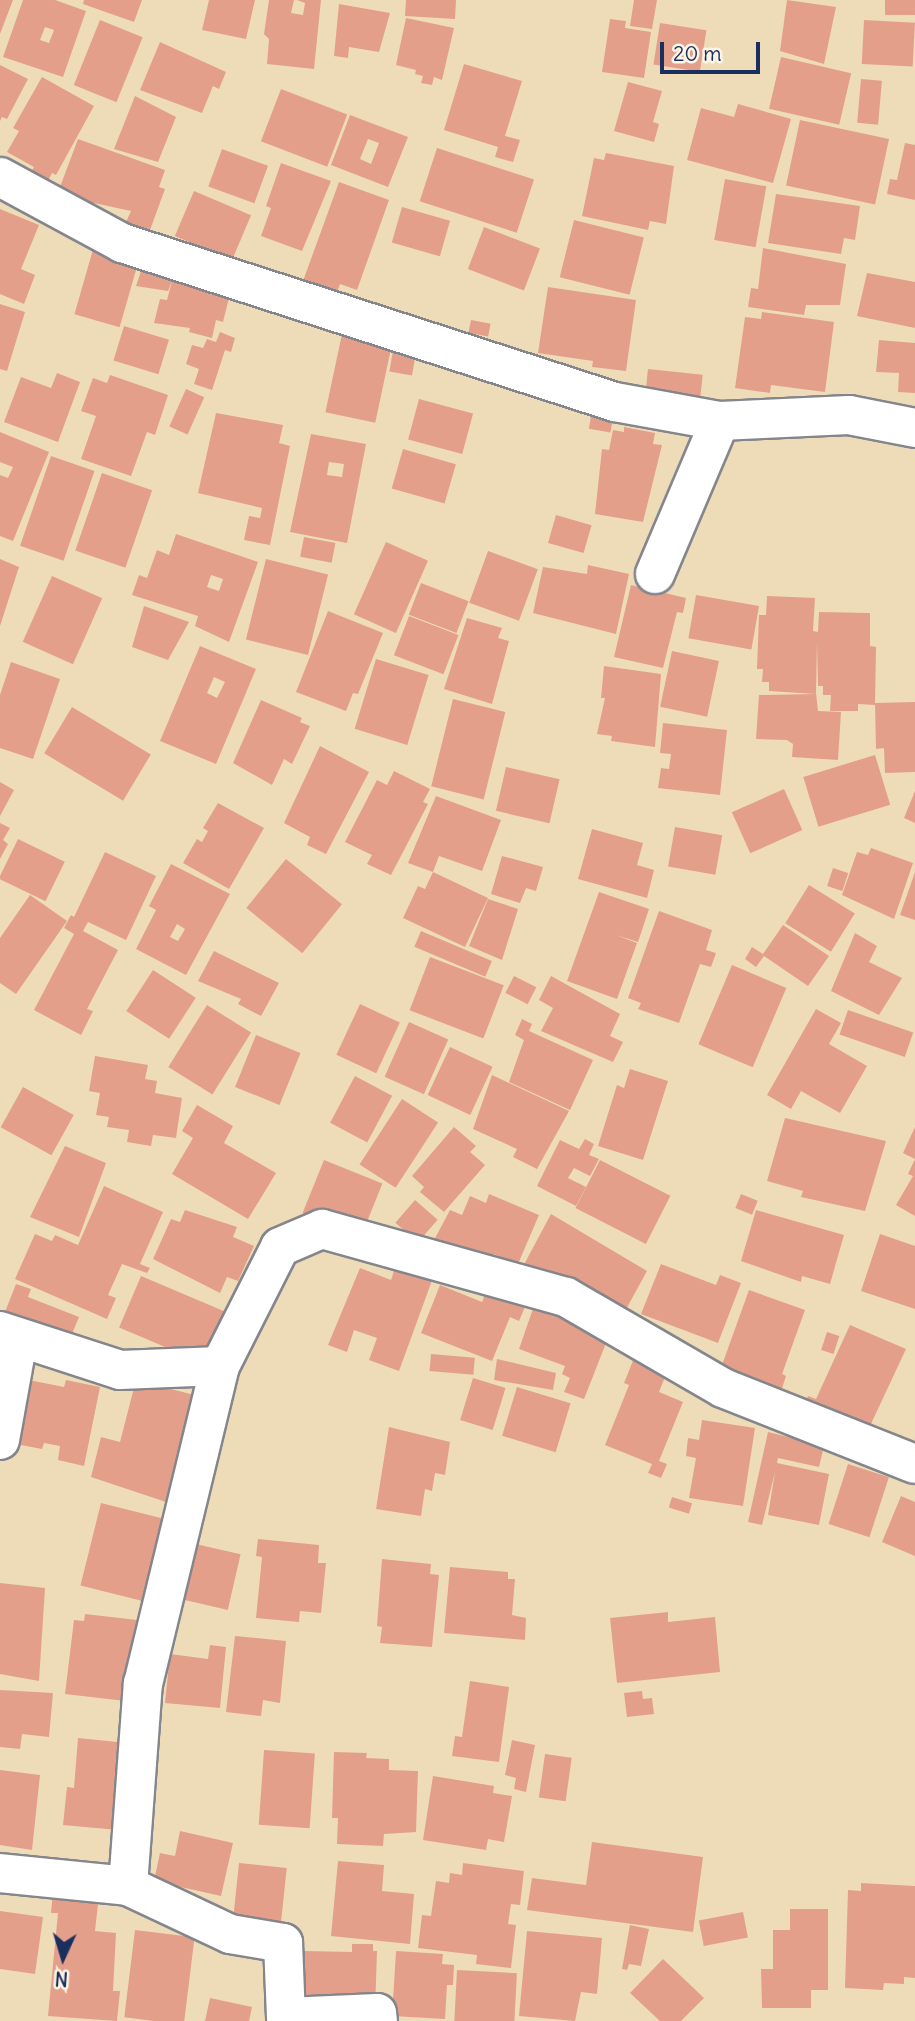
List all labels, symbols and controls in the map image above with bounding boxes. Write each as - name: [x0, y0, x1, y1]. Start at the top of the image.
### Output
- scale bar: [663, 28, 763, 72]
- text: 20 m: [673, 40, 722, 67]
- north arrow: [28, 1923, 98, 1993]
- text: N: [54, 1967, 69, 1991]

